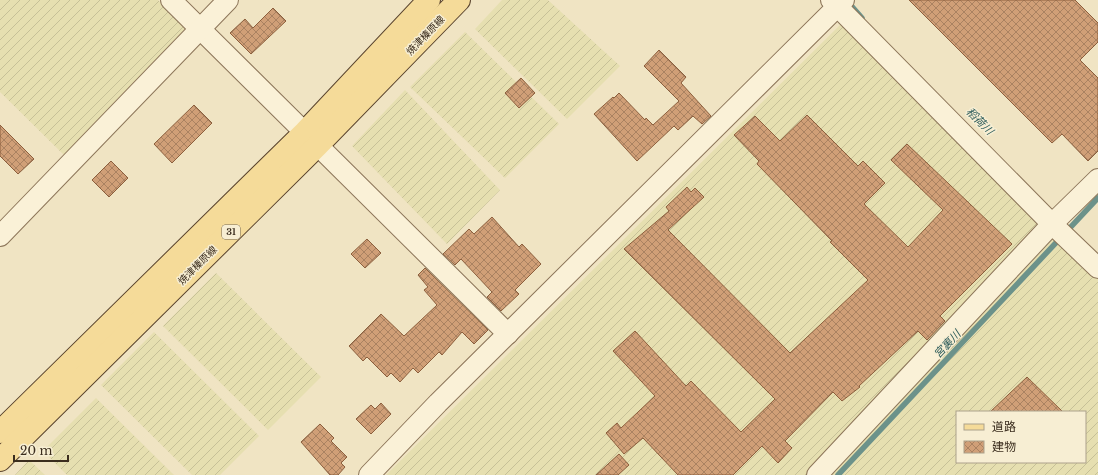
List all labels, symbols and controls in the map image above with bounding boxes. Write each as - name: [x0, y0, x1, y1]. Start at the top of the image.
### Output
- street label: 焼津榛原線: [403, 13, 447, 58]
- water label: 稻荷川: [963, 104, 997, 138]
- road number: 31: [222, 225, 240, 239]
- street label: 焼津榛原線: [175, 243, 220, 288]
- water label: 宮裏川: [931, 326, 964, 361]
- legend: [956, 411, 1086, 463]
- text: 道路: [992, 419, 1016, 434]
- scale bar: [14, 437, 68, 463]
- text: 建物: [992, 439, 1016, 454]
- text: 20 m: [20, 443, 52, 458]

